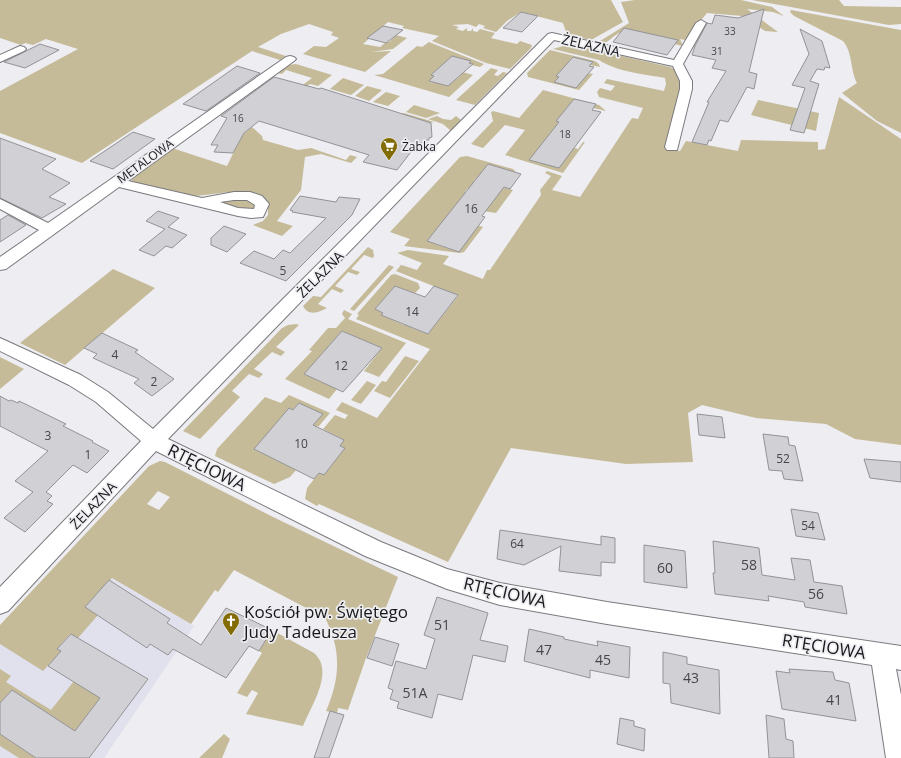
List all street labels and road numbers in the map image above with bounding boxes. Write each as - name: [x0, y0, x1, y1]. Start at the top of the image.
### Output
- street label: ŻELAZNA: [560, 29, 622, 61]
- street label: METALOWA: [113, 135, 177, 187]
- street label: ŻELAZNA: [292, 246, 348, 302]
- street label: RTĘCIOWA: [164, 438, 250, 496]
- street label: ŻELAZNA: [66, 477, 121, 533]
- street label: RTĘCIOWA: [461, 571, 549, 613]
- street label: RTĘCIOWA: [781, 628, 868, 664]

